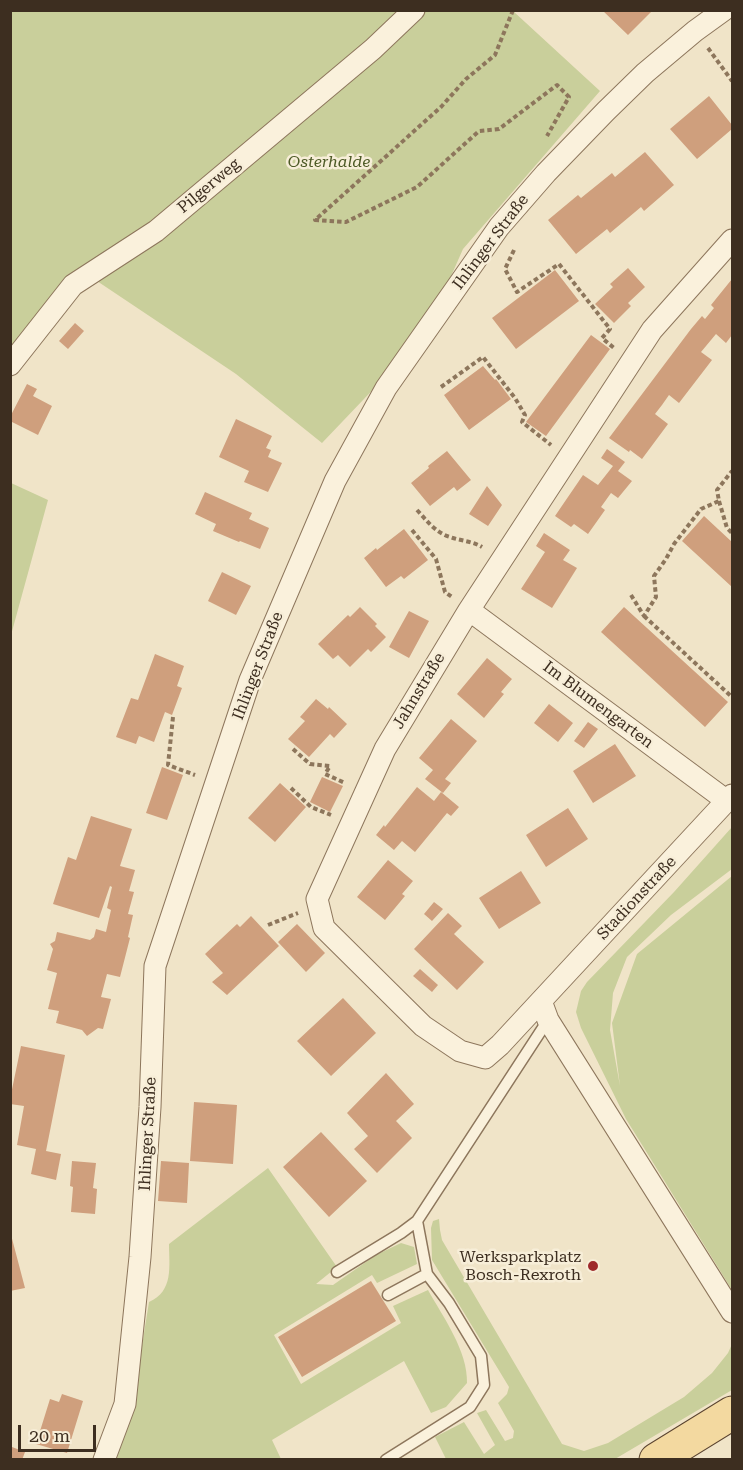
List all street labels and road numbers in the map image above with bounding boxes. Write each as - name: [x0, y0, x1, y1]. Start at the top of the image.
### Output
- street label: Pilgerweg: [174, 154, 244, 218]
- street label: Ihlinger Straße: [449, 191, 533, 293]
- street label: Ihlinger Straße: [229, 609, 287, 723]
- street label: Jahnstraße: [389, 649, 449, 733]
- street label: Im Blumengarten: [539, 657, 657, 753]
- street label: Stadionstraße: [593, 852, 681, 944]
- street label: Ihlinger Straße: [135, 1076, 161, 1192]

